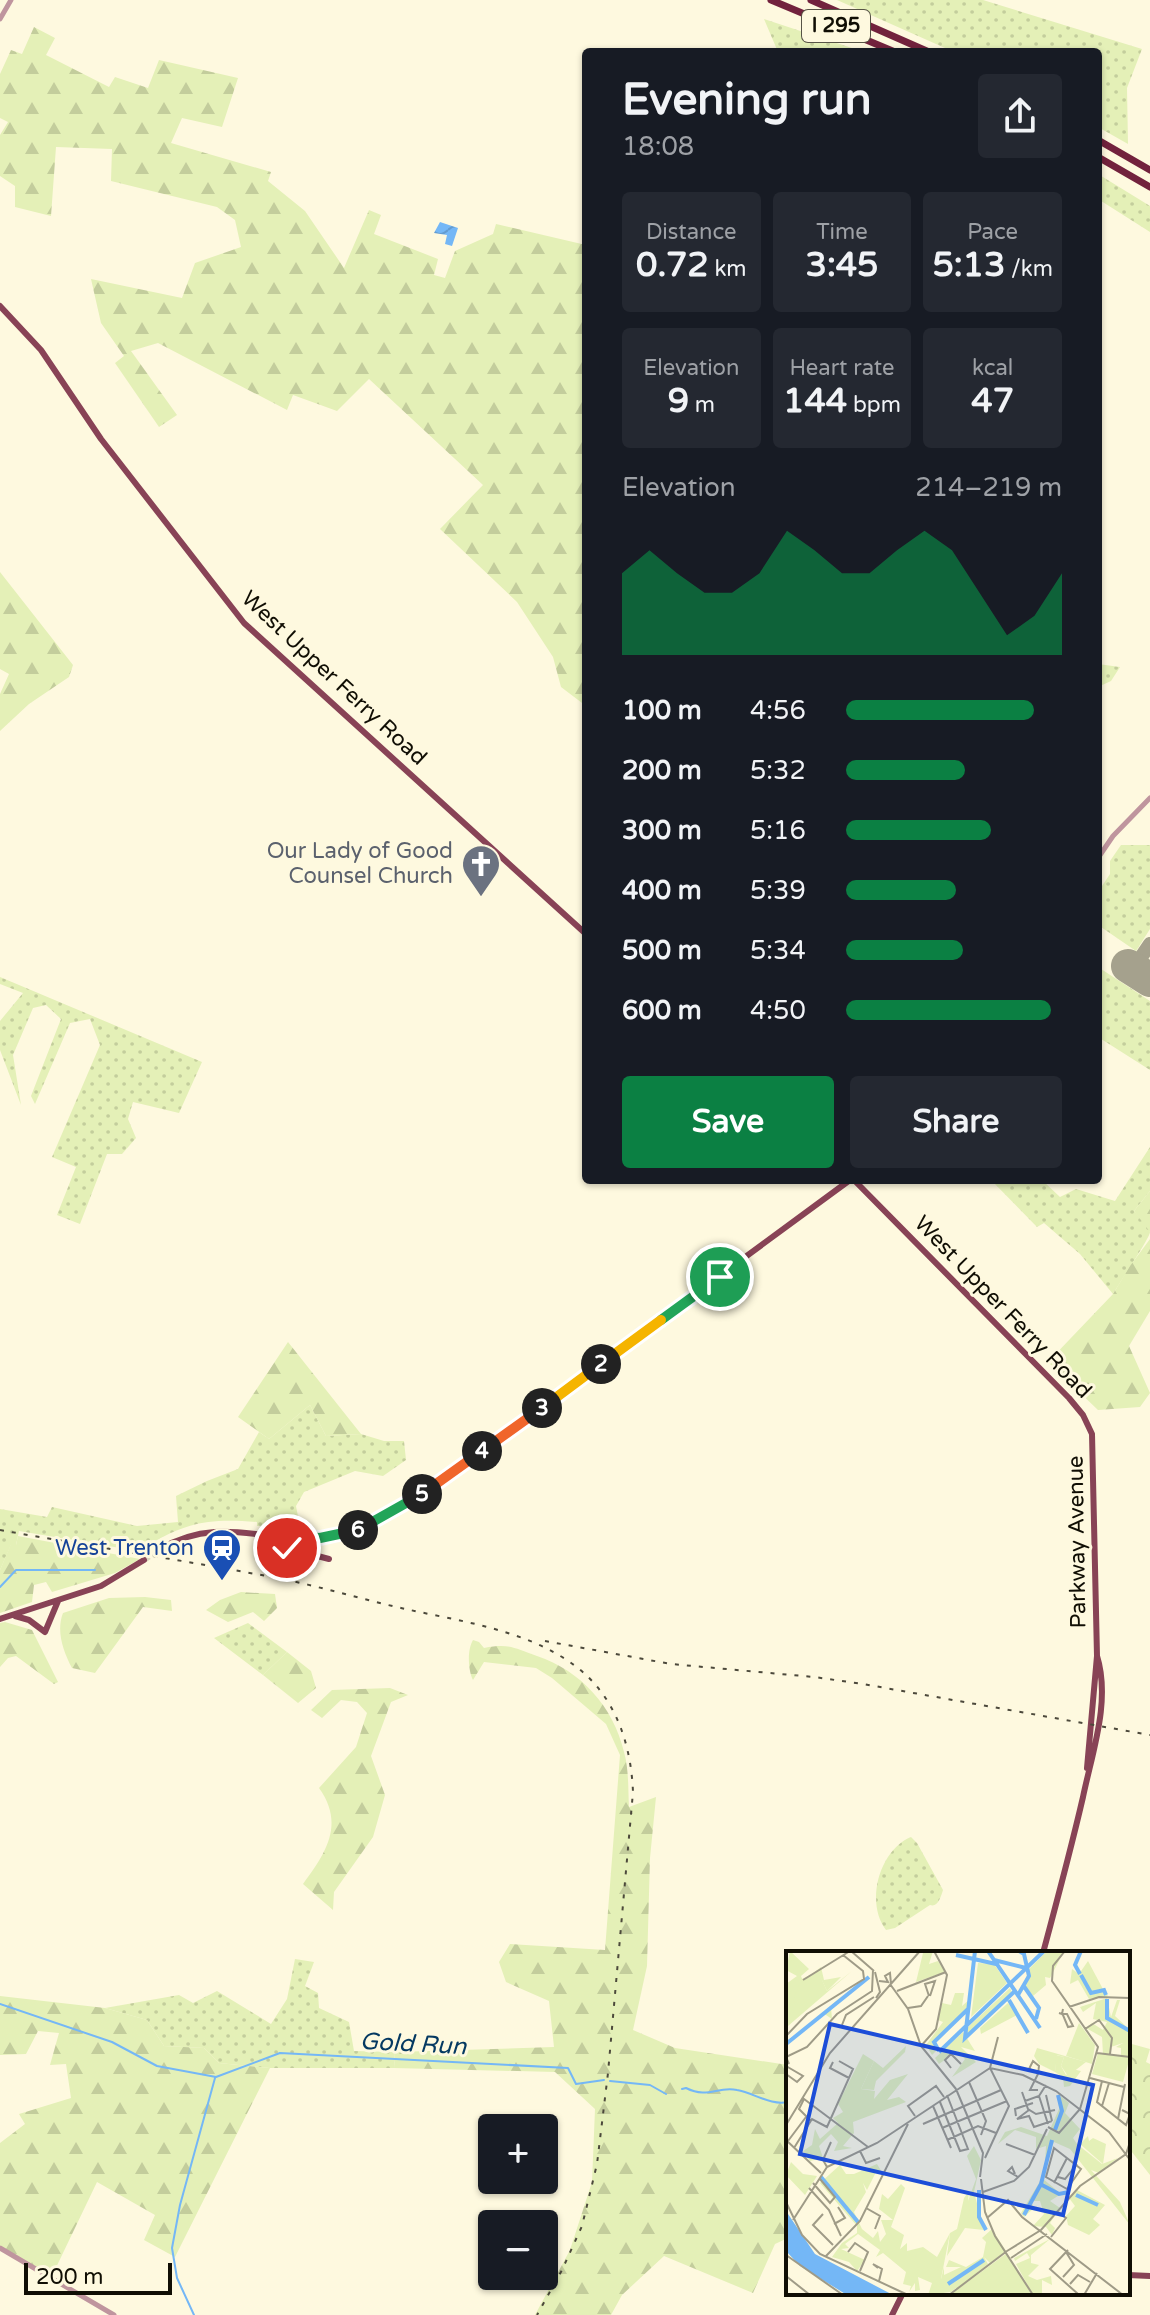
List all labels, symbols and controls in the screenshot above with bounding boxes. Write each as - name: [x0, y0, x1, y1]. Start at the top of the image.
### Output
- road number: I 295: [802, 10, 870, 42]
- text: Evening run: [622, 74, 871, 127]
- button: share: [978, 74, 1062, 158]
- text: 18:08: [622, 131, 694, 162]
- text: Distance: [646, 219, 737, 245]
- text: Time: [816, 219, 868, 245]
- text: Pace: [967, 219, 1018, 245]
- text: 0.72: [636, 245, 709, 286]
- text: 3:45: [806, 245, 878, 286]
- text: 5:13: [932, 245, 1005, 286]
- text: km: [709, 256, 747, 282]
- text: /km: [1005, 256, 1053, 282]
- text: Elevation: [643, 355, 739, 381]
- text: Heart rate: [790, 355, 894, 381]
- text: kcal: [972, 355, 1013, 381]
- text: 9: [668, 381, 689, 422]
- text: 144: [783, 381, 847, 422]
- text: 47: [971, 381, 1014, 422]
- text: m: [689, 392, 715, 418]
- text: bpm: [847, 392, 901, 418]
- text: Elevation: [622, 472, 736, 503]
- text: 214–219 m: [915, 472, 1062, 503]
- street label: West Upper Ferry Road: [236, 585, 432, 771]
- text: 100 m: [622, 695, 702, 726]
- text: 4:56: [750, 695, 806, 726]
- text: 200 m: [622, 755, 702, 786]
- text: 5:32: [750, 755, 806, 786]
- text: 300 m: [622, 815, 702, 846]
- text: 5:16: [750, 815, 806, 846]
- place label: Our Lady of Good Counsel Church: [267, 838, 453, 889]
- church icon: Our Lady of Good Counsel Church: [460, 843, 502, 898]
- text: 400 m: [622, 875, 702, 906]
- text: 5:39: [750, 875, 806, 906]
- text: 500 m: [622, 935, 702, 966]
- text: 5:34: [750, 935, 806, 966]
- text: 600 m: [622, 995, 702, 1026]
- text: 4:50: [750, 995, 806, 1026]
- button: Save: [622, 1076, 834, 1168]
- button: Share: [850, 1076, 1062, 1168]
- street label: West Upper Ferry Road: [909, 1210, 1097, 1404]
- pin: [686, 1243, 754, 1311]
- icon: arrive: [698, 1255, 742, 1299]
- pin: 2: [581, 1344, 621, 1384]
- text: 2: [594, 1351, 608, 1377]
- pin: 3: [522, 1388, 562, 1428]
- text: 3: [535, 1395, 549, 1421]
- pin: 4: [462, 1431, 502, 1471]
- text: 4: [475, 1438, 489, 1464]
- street label: Parkway Avenue: [1062, 1455, 1092, 1629]
- pin: 5: [402, 1474, 442, 1514]
- text: 5: [415, 1481, 429, 1507]
- pin: 6: [338, 1510, 378, 1550]
- pin: [253, 1514, 321, 1582]
- text: 6: [351, 1517, 365, 1543]
- icon: check: [265, 1526, 309, 1570]
- station icon: West Trenton: [201, 1527, 243, 1582]
- place label: West Trenton: [55, 1535, 194, 1561]
- inset map: [786, 1951, 1130, 2295]
- water label: Gold Run: [359, 2027, 468, 2061]
- map controls: [478, 2114, 558, 2290]
- button: +: [478, 2114, 558, 2194]
- button: −: [478, 2210, 558, 2290]
- scale bar: [24, 2259, 172, 2295]
- text: 200 m: [36, 2264, 103, 2290]

